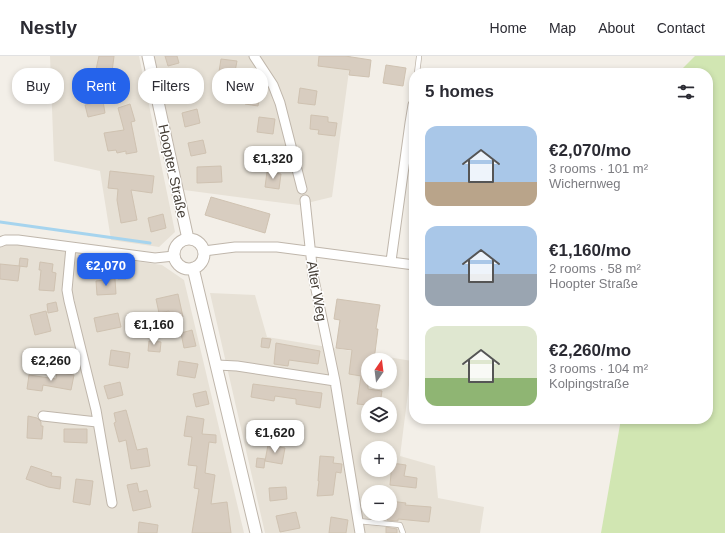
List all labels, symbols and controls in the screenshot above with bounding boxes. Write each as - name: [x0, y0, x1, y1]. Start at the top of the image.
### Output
- text: Nestly: [20, 17, 77, 38]
- text: Home: [490, 20, 527, 36]
- text: Map: [549, 20, 576, 36]
- text: About: [598, 20, 635, 36]
- text: Contact: [657, 20, 705, 36]
- chip: Buy: [12, 68, 64, 104]
- chip: Rent: [72, 68, 130, 104]
- chip: Filters: [138, 68, 204, 104]
- chip: New: [212, 68, 268, 104]
- icon: filters: [675, 81, 697, 103]
- text: 5 homes: [425, 82, 494, 101]
- street label: Hoopter Straße: [155, 123, 191, 220]
- text: €2,070/mo: [549, 141, 631, 160]
- icon: home: [457, 142, 505, 190]
- pin: €1,320: [240, 146, 306, 180]
- text: €1,320: [253, 151, 293, 166]
- text: 3 rooms · 101 m²: [549, 161, 648, 176]
- text: Wichernweg: [549, 176, 621, 191]
- text: €1,160/mo: [549, 241, 631, 260]
- icon: home: [457, 242, 505, 290]
- pin: €2,070: [73, 253, 139, 287]
- text: €2,070: [86, 258, 126, 273]
- street label: Alter Weg: [304, 259, 330, 323]
- text: 2 rooms · 58 m²: [549, 261, 641, 276]
- text: Hoopter Straße: [549, 276, 638, 291]
- pin: €1,160: [121, 312, 187, 346]
- text: €1,160: [134, 317, 174, 332]
- text: €2,260/mo: [549, 341, 631, 360]
- icon: home: [457, 342, 505, 390]
- pin: €2,260: [18, 348, 84, 382]
- text: €2,260: [31, 353, 71, 368]
- north arrow: [361, 353, 397, 389]
- map controls: [361, 353, 397, 521]
- text: 3 rooms · 104 m²: [549, 361, 648, 376]
- text: Kolpingstraße: [549, 376, 629, 391]
- button: layers: [361, 397, 397, 433]
- pin: €1,620: [242, 420, 308, 454]
- text: €1,620: [255, 425, 295, 440]
- button: +: [361, 441, 397, 477]
- button: −: [361, 485, 397, 521]

